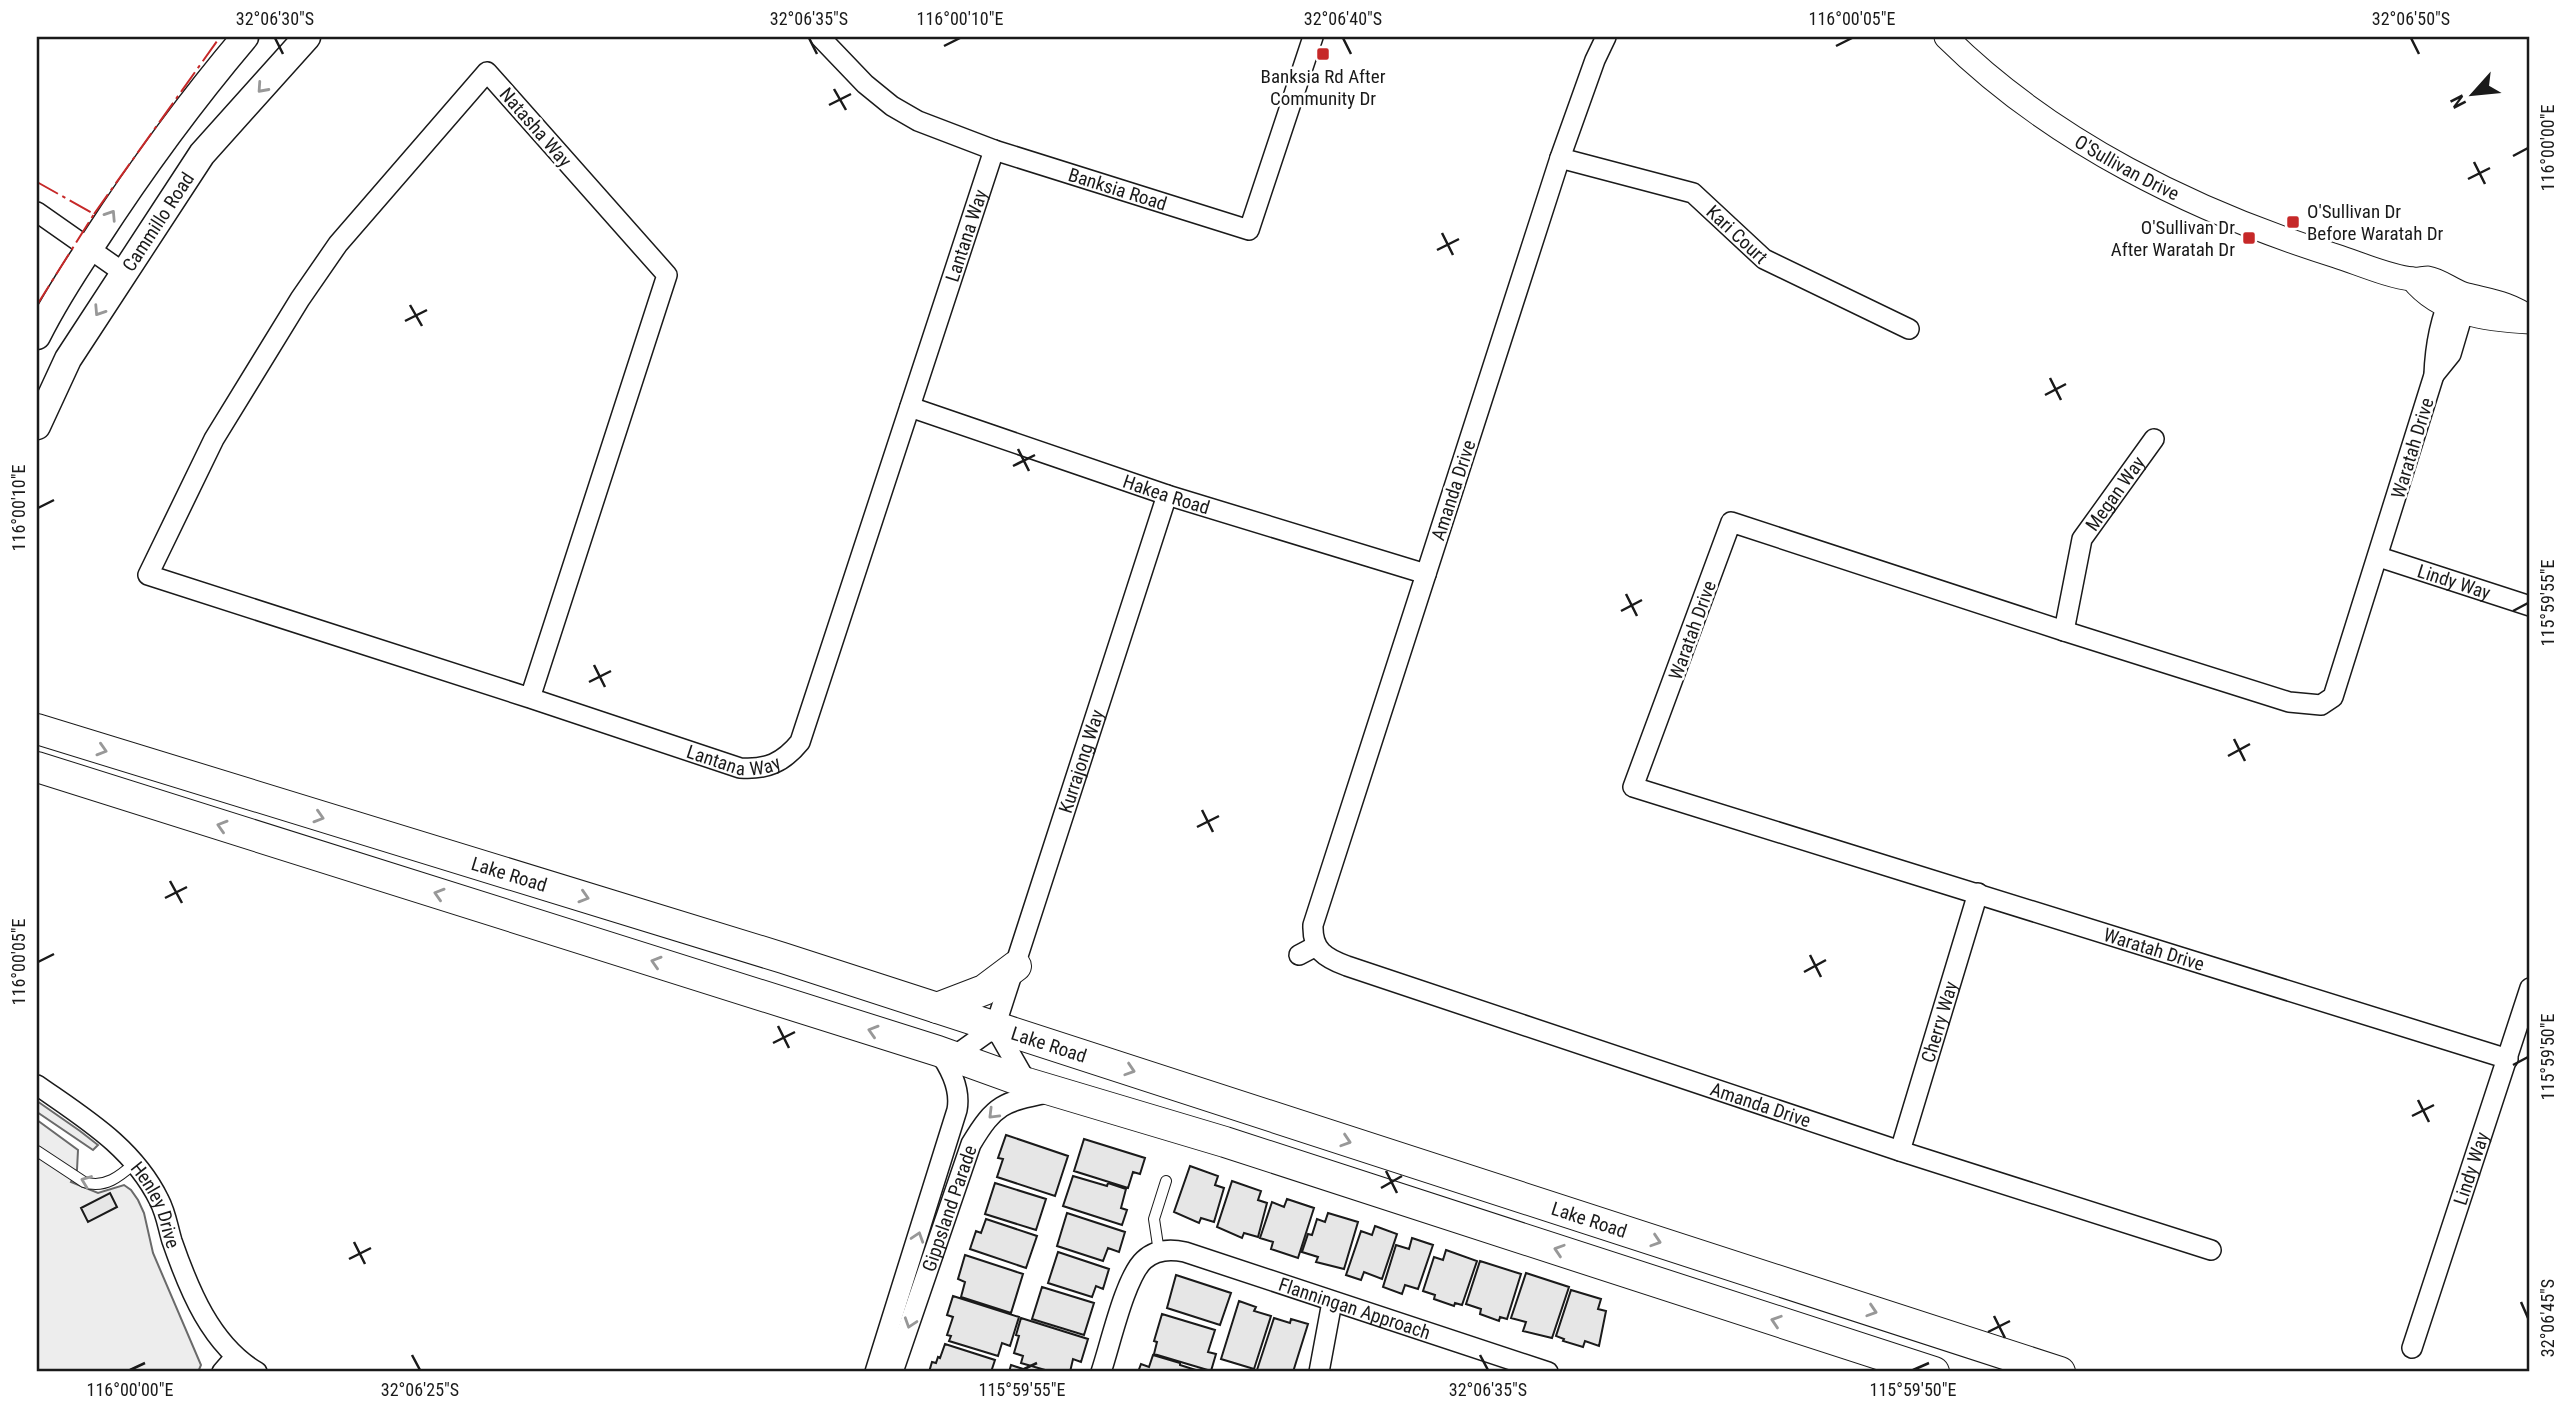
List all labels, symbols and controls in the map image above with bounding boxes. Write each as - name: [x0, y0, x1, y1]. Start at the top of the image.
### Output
- text: 32°06'30"S: [236, 8, 314, 29]
- text: 32°06'35"S: [770, 8, 848, 29]
- text: 116°00'10"E: [917, 8, 1003, 29]
- text: 32°06'40"S: [1304, 8, 1382, 29]
- text: 116°00'05"E: [1809, 8, 1895, 29]
- text: 32°06'50"S: [2372, 8, 2450, 29]
- marker: Banksia Rd After Community Dr: [1315, 46, 1331, 62]
- north arrow: [2438, 60, 2508, 130]
- place label: Banksia Rd After Community Dr: [1261, 65, 1386, 110]
- one-way arrow: [258, 80, 270, 93]
- street label: Natasha Way: [495, 83, 576, 172]
- text: N: [2445, 91, 2471, 112]
- text: 116°00'00"E: [2537, 105, 2558, 191]
- street label: O'Sullivan Drive: [2070, 130, 2183, 206]
- street label: Banksia Road: [1066, 163, 1170, 216]
- street label: Cammillo Road: [118, 168, 199, 276]
- street label: Lantana Way: [941, 187, 992, 285]
- street label: Kari Court: [1701, 200, 1772, 269]
- place label: O'Sullivan Dr Before Waratah Dr: [2307, 200, 2444, 245]
- one-way arrow: [102, 210, 115, 223]
- marker: O'Sullivan Dr Before Waratah Dr: [2285, 214, 2301, 230]
- place label: O'Sullivan Dr After Waratah Dr: [2111, 216, 2235, 261]
- marker: O'Sullivan Dr After Waratah Dr: [2241, 230, 2257, 246]
- one-way arrow: [95, 303, 108, 316]
- street label: Waratah Drive: [2386, 395, 2439, 501]
- street label: Amanda Drive: [1426, 437, 1481, 543]
- street label: Megan Way: [2081, 452, 2150, 535]
- text: 116°00'10"E: [8, 465, 29, 551]
- street label: Hakea Road: [1120, 470, 1213, 519]
- street label: Lindy Way: [2415, 559, 2493, 604]
- text: 115°59'55"E: [2537, 560, 2558, 646]
- street label: Waratah Drive: [1664, 577, 1721, 683]
- street label: Kurrajong Way: [1054, 707, 1109, 816]
- street label: Lantana Way: [684, 740, 784, 781]
- one-way arrow: [95, 742, 107, 757]
- one-way arrow: [313, 808, 325, 823]
- one-way arrow: [217, 819, 229, 834]
- street label: Lake Road: [468, 852, 550, 897]
- one-way arrow: [434, 888, 446, 902]
- one-way arrow: [577, 889, 589, 904]
- text: 116°00'05"E: [8, 919, 29, 1005]
- street label: Waratah Drive: [2101, 923, 2207, 976]
- one-way arrow: [651, 956, 663, 971]
- street label: Cherry Way: [1916, 978, 1963, 1065]
- text: 115°59'50"E: [2537, 1014, 2558, 1100]
- street label: Lake Road: [1008, 1022, 1090, 1068]
- one-way arrow: [868, 1024, 880, 1039]
- one-way arrow: [1124, 1062, 1136, 1077]
- street label: Amanda Drive: [1707, 1077, 1814, 1132]
- one-way arrow: [988, 1105, 1001, 1118]
- street label: Lindy Way: [2449, 1129, 2494, 1208]
- one-way arrow: [1340, 1132, 1352, 1147]
- street label: Gippsland Parade: [917, 1142, 982, 1275]
- street label: Henley Drive: [126, 1157, 185, 1252]
- one-way arrow: [81, 1175, 93, 1189]
- street label: Lake Road: [1549, 1197, 1630, 1243]
- one-way arrow: [910, 1231, 924, 1244]
- one-way arrow: [1649, 1233, 1662, 1247]
- one-way arrow: [1554, 1244, 1566, 1259]
- street label: Flanningan Approach: [1276, 1273, 1433, 1344]
- text: 32°06'45"S: [2537, 1279, 2558, 1357]
- one-way arrow: [1866, 1303, 1878, 1318]
- one-way arrow: [1770, 1315, 1782, 1329]
- one-way arrow: [903, 1317, 918, 1329]
- text: 116°00'00"E: [87, 1379, 173, 1400]
- text: 32°06'25"S: [381, 1379, 459, 1400]
- text: 115°59'55"E: [979, 1379, 1065, 1400]
- text: 32°06'35"S: [1449, 1379, 1527, 1400]
- text: 115°59'50"E: [1870, 1379, 1956, 1400]

